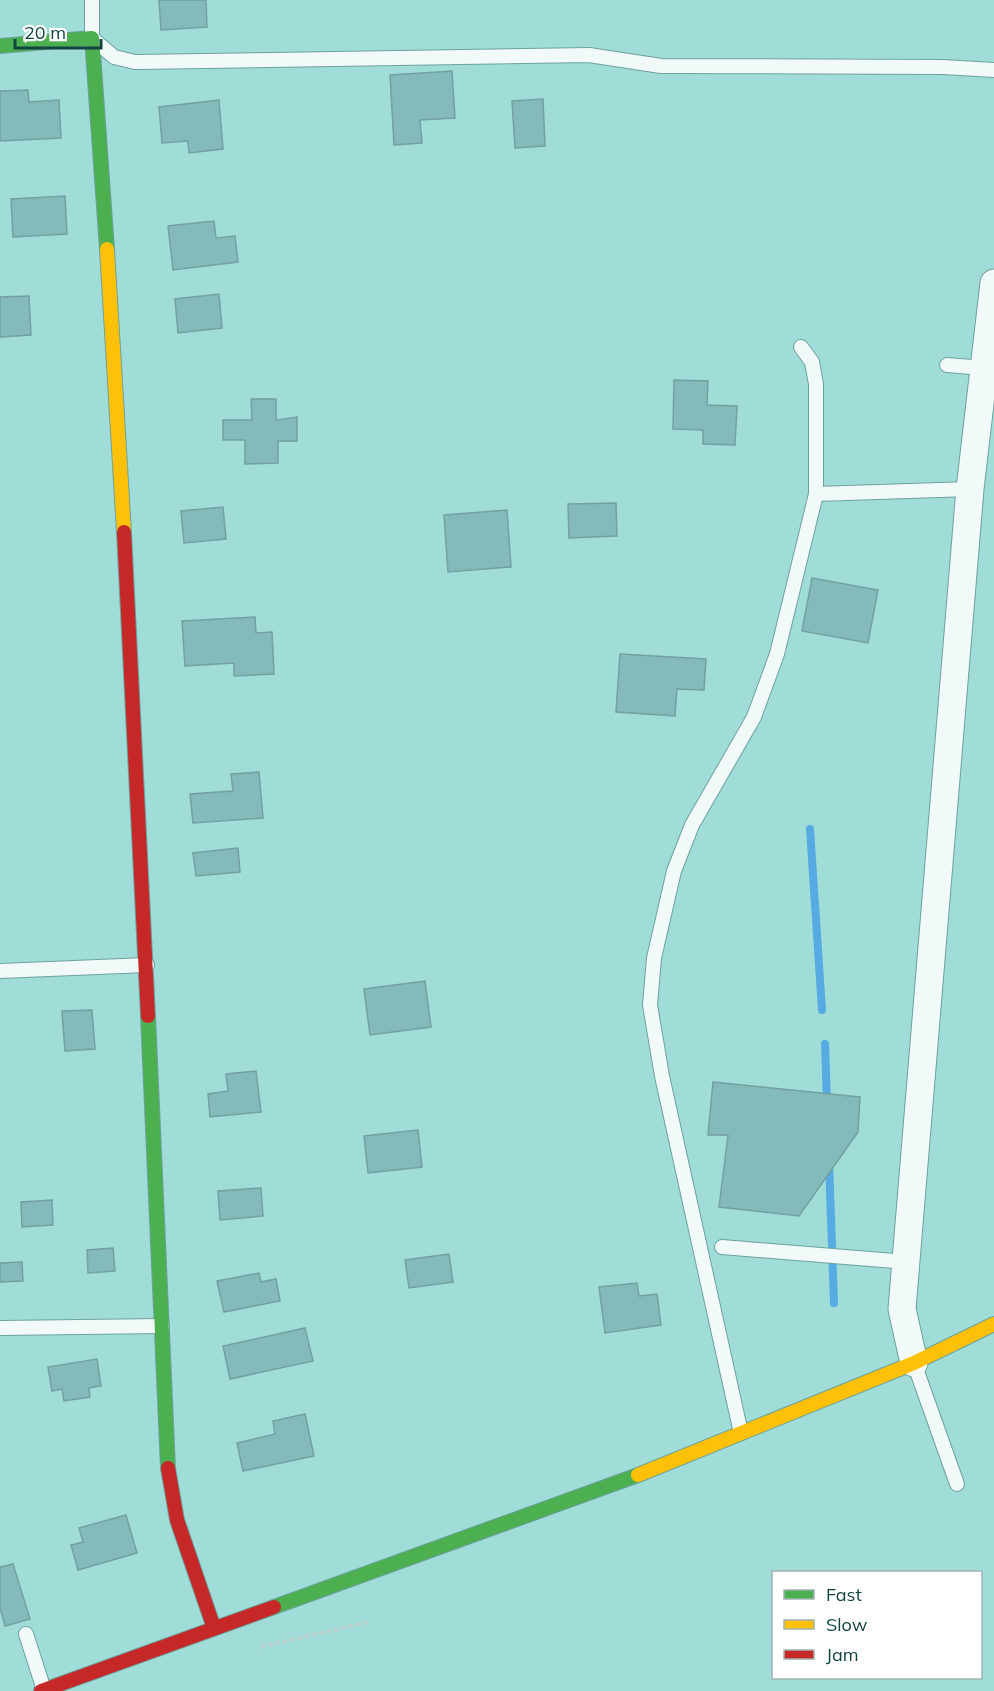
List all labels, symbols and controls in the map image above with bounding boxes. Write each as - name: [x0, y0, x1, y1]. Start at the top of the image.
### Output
- scale bar: [15, 12, 100, 50]
- text: 20 m: [24, 21, 66, 44]
- legend: [772, 1571, 982, 1679]
- text: Fast: [826, 1583, 862, 1606]
- text: Slow: [826, 1613, 868, 1636]
- text: Jam: [826, 1643, 859, 1666]

